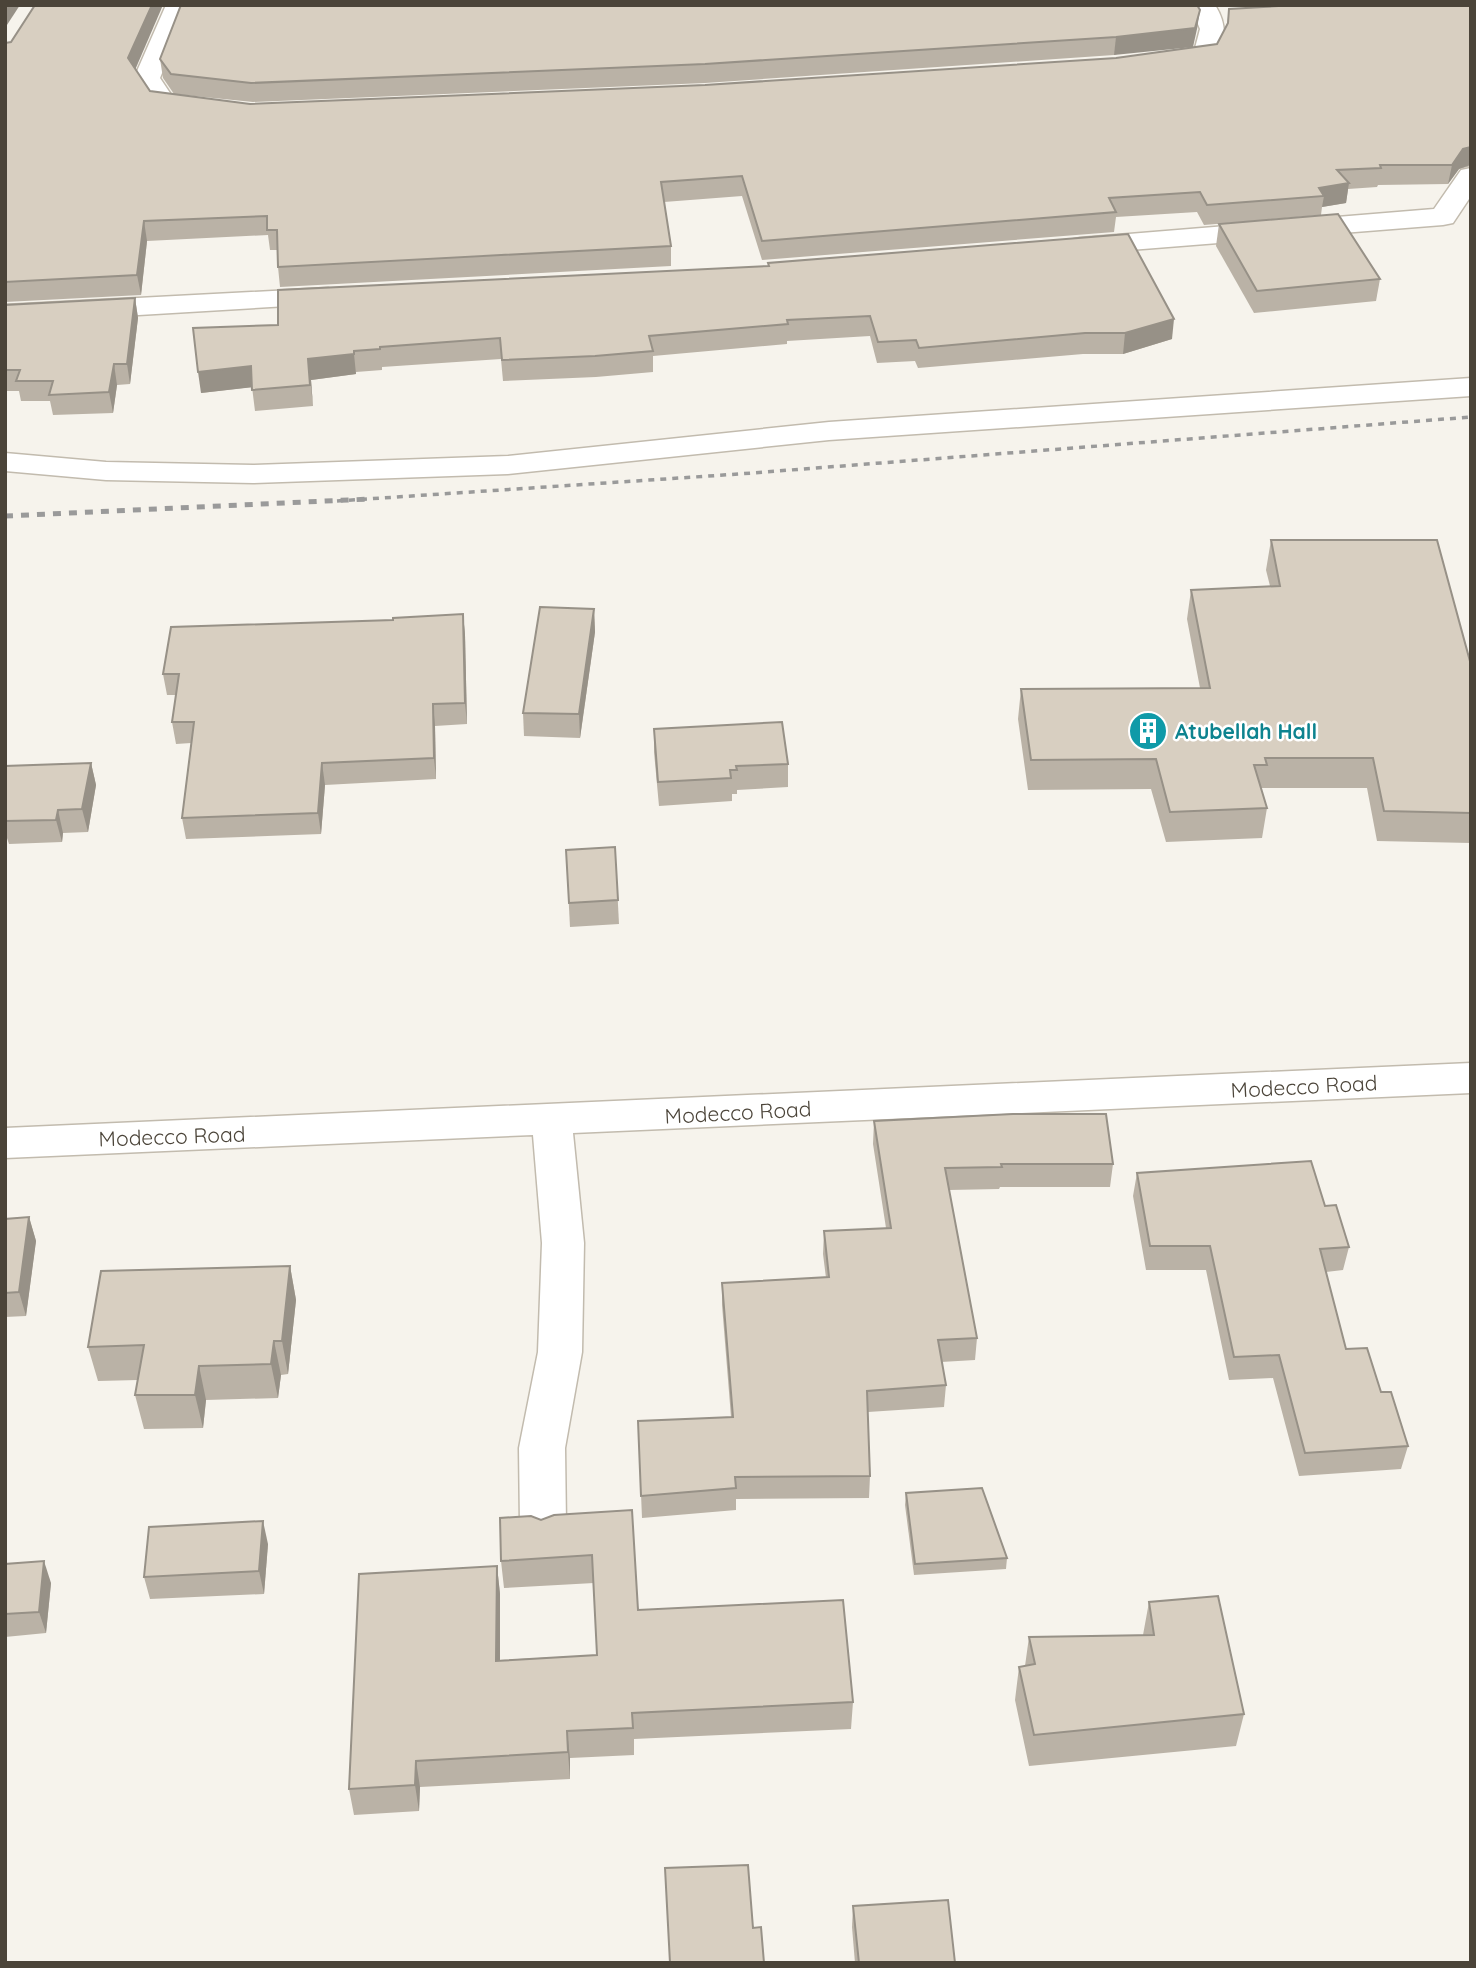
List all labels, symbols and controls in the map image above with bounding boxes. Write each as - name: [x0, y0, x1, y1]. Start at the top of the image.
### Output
- building icon: Atubellah Hall: [1127, 710, 1169, 752]
- place label: Atubellah Hall: [1175, 718, 1317, 744]
- street label: Modecco Road: [1230, 1069, 1378, 1103]
- street label: Modecco Road: [664, 1095, 812, 1129]
- street label: Modecco Road: [98, 1120, 246, 1152]

